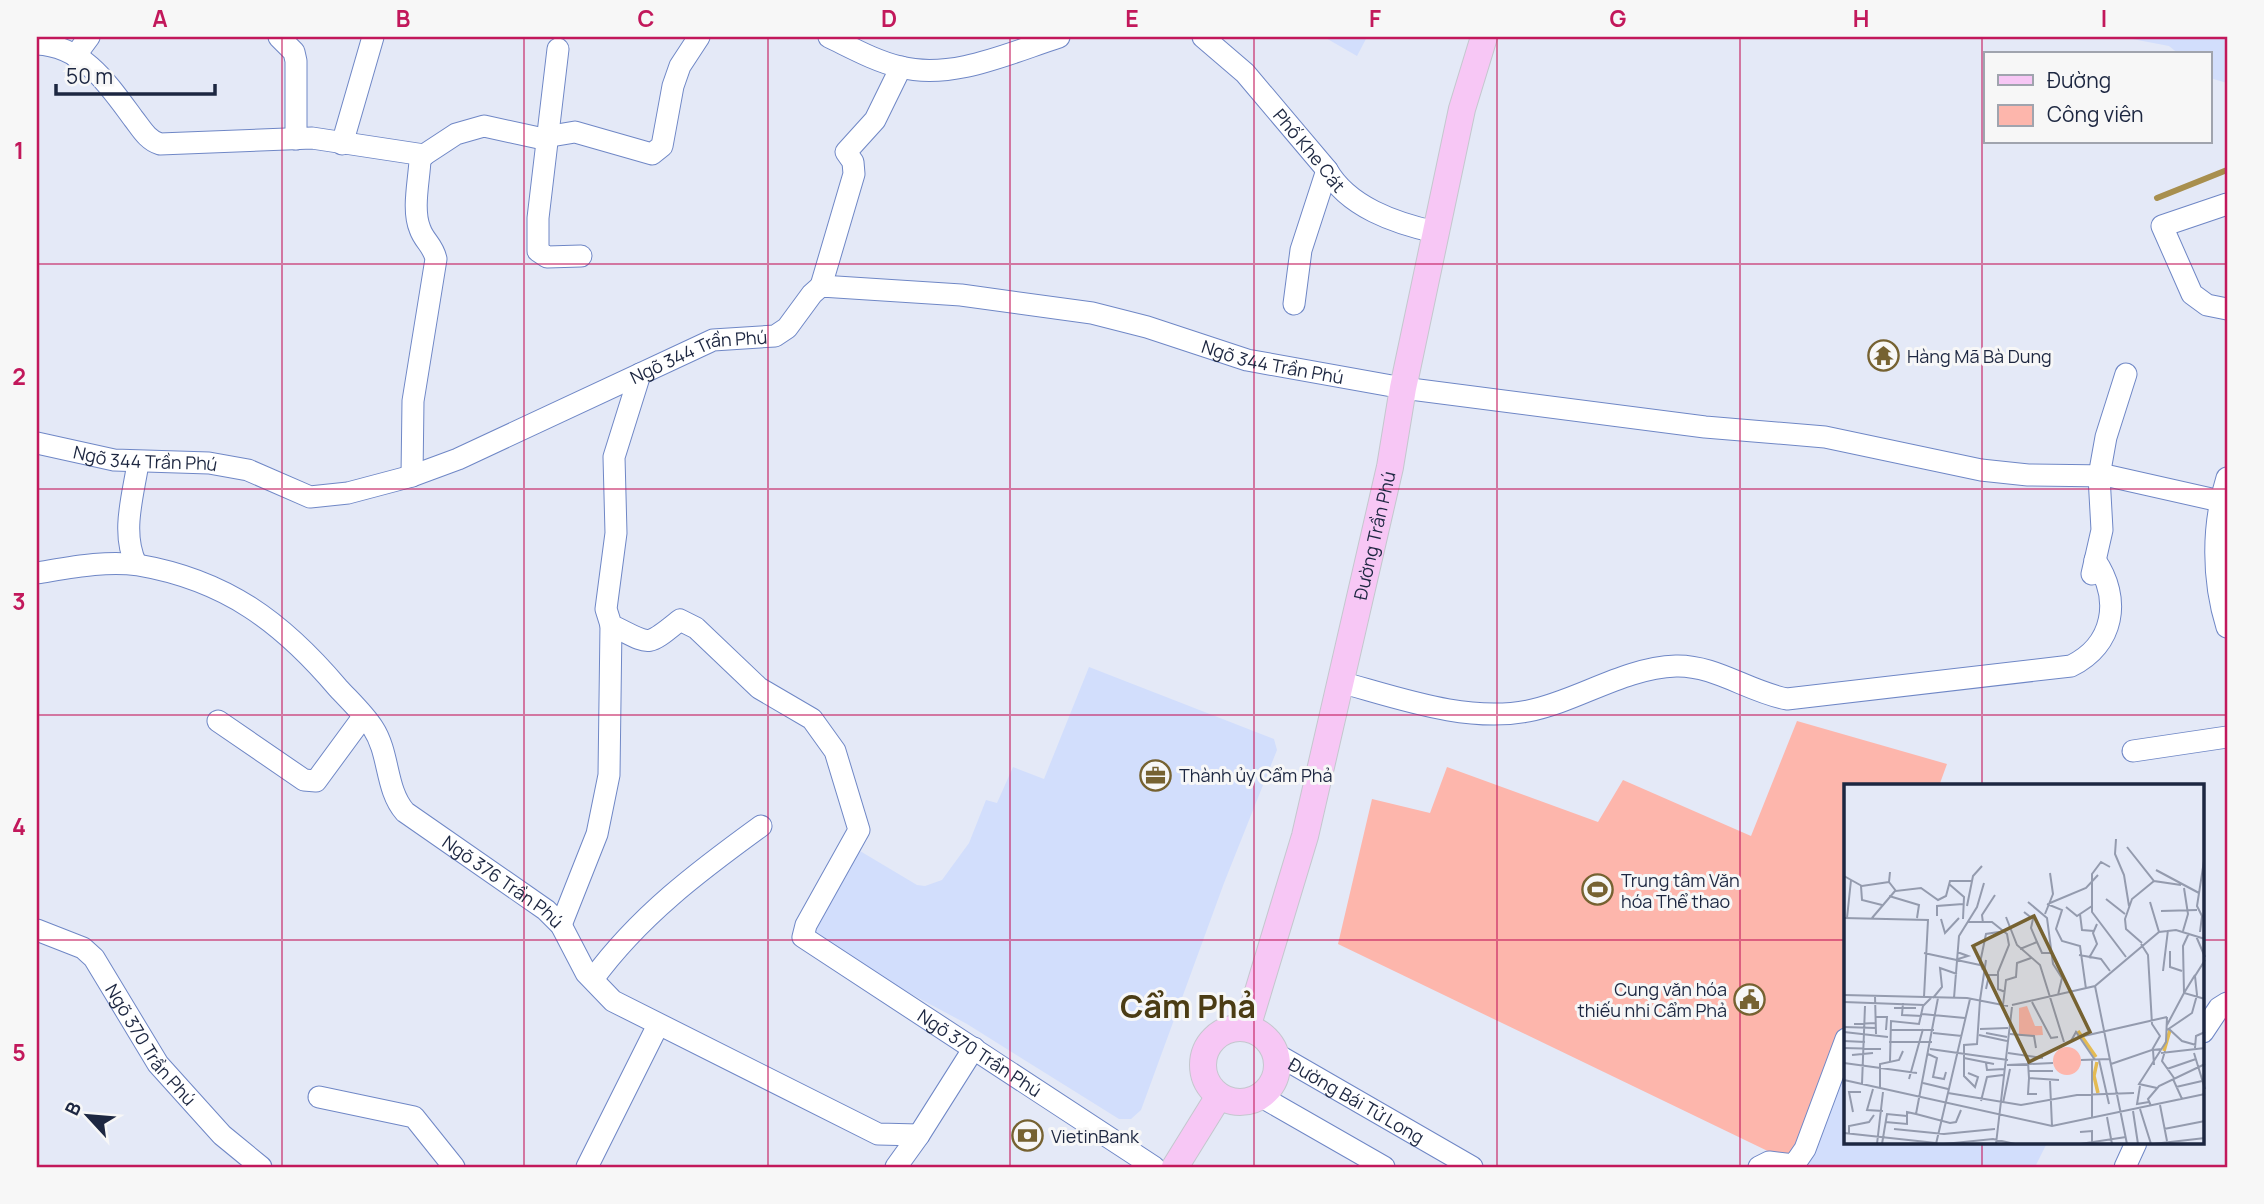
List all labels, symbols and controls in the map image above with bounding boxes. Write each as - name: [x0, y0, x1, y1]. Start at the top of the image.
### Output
- text: A: [152, 2, 168, 34]
- text: B: [396, 2, 410, 34]
- text: C: [638, 2, 655, 34]
- text: D: [881, 2, 897, 34]
- text: E: [1125, 2, 1139, 34]
- text: F: [1369, 2, 1381, 34]
- text: G: [1610, 2, 1627, 34]
- text: H: [1853, 2, 1869, 34]
- text: I: [2101, 2, 2107, 34]
- scale bar: [56, 52, 215, 96]
- legend: [1984, 52, 2212, 144]
- text: 50 m: [66, 62, 113, 90]
- text: Đường: [2047, 66, 2111, 94]
- text: Công viên: [2047, 100, 2144, 128]
- street label: Phố Khe Cát: [1268, 103, 1351, 198]
- text: 1: [14, 134, 24, 166]
- street label: Ngõ 344 Trần Phú: [626, 325, 768, 389]
- street label: Ngõ 344 Trần Phú: [1199, 334, 1346, 389]
- temple icon: Hàng Mã Bà Dung: [1867, 339, 1901, 373]
- place label: Hàng Mã Bà Dung: [1907, 344, 2052, 368]
- text: 2: [12, 360, 26, 392]
- street label: Ngõ 344 Trần Phú: [71, 439, 219, 476]
- street label: Đường Trần Phú: [1348, 469, 1401, 602]
- text: 3: [12, 585, 26, 617]
- office icon: Thành ủy Cẩm Phả: [1139, 758, 1173, 792]
- place label: Thành ủy Cẩm Phả: [1179, 763, 1333, 787]
- inset map: [1844, 784, 2204, 1144]
- text: 4: [12, 810, 26, 842]
- street label: Ngõ 376 Trần Phú: [438, 830, 569, 933]
- place label: Trung tâm Văn hóa Thể thao: [1621, 868, 1740, 913]
- sports icon: Trung tâm Văn hóa Thể thao: [1581, 873, 1615, 907]
- place label: Cung văn hóa thiếu nhi Cẩm Phả: [1578, 977, 1727, 1022]
- street label: Ngõ 370 Trần Phú: [100, 979, 201, 1110]
- public building icon: Cung văn hóa thiếu nhi Cẩm Phả: [1733, 982, 1767, 1016]
- district label: Cẩm Phả: [1120, 984, 1256, 1028]
- street label: Ngõ 370 Trần Phú: [913, 1003, 1046, 1102]
- text: 5: [12, 1036, 26, 1068]
- street label: Đường Bái Tử Long: [1284, 1052, 1429, 1149]
- north arrow: [52, 1082, 122, 1152]
- text: B: [58, 1097, 87, 1120]
- bank icon: VietinBank: [1011, 1119, 1045, 1153]
- place label: VietinBank: [1051, 1124, 1140, 1148]

